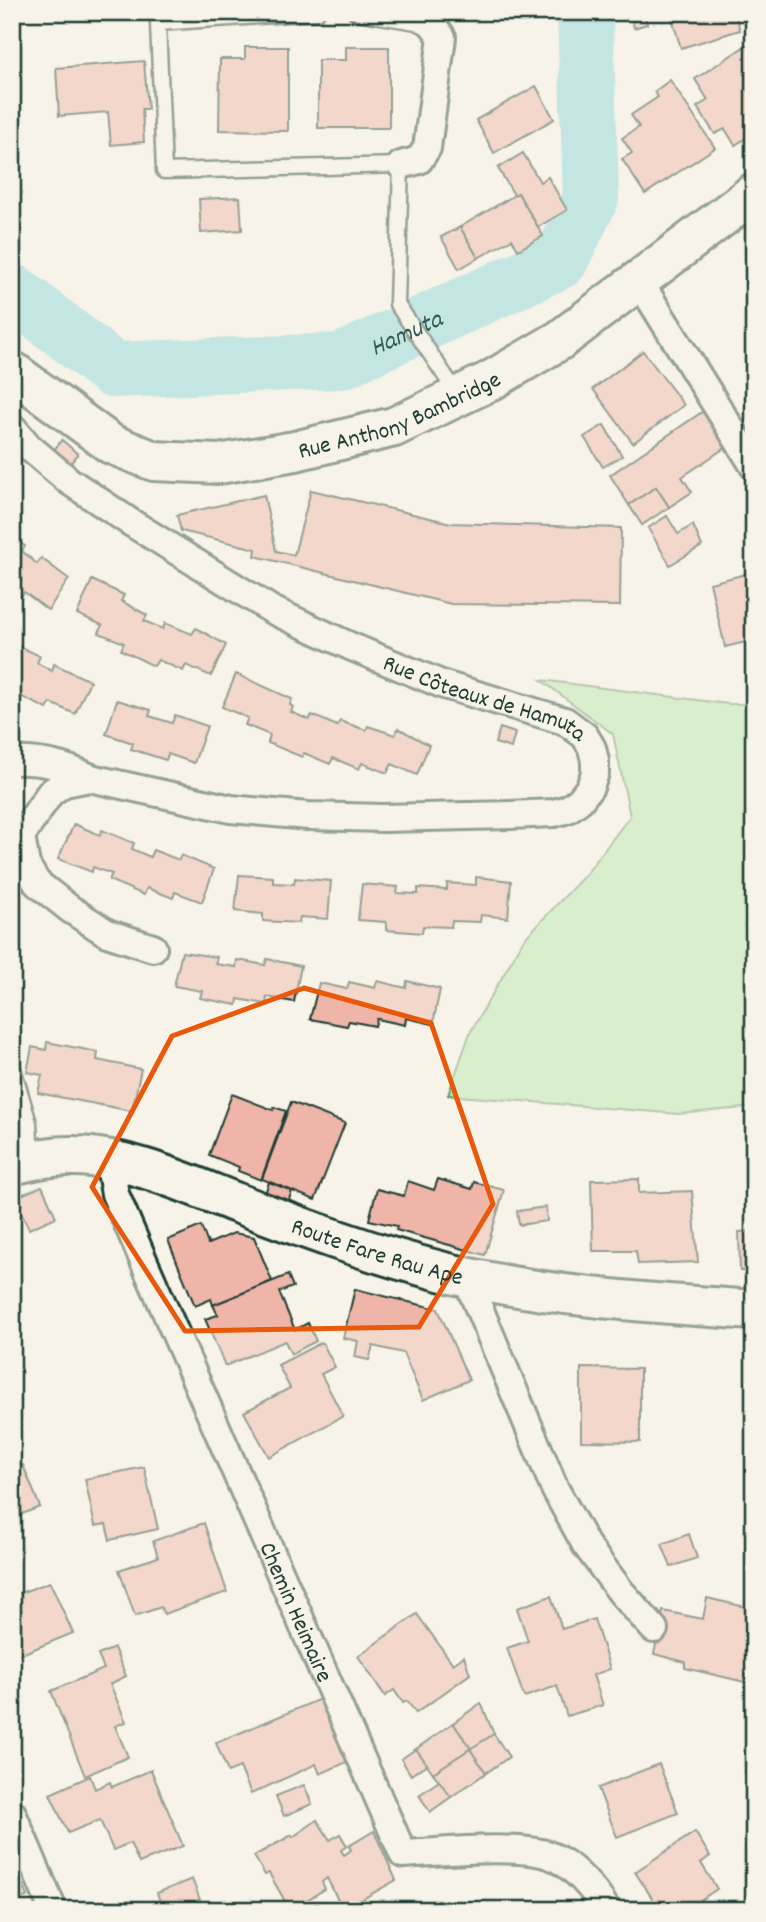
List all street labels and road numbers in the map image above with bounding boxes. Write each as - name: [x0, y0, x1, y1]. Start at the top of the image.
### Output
- street label: Rue Anthony Bambridge: [295, 364, 508, 470]
- street label: Rue Côteaux de Hamuta: [377, 648, 593, 752]
- street label: Route Fare Rau Ape: [286, 1211, 466, 1296]
- street label: Chemin Heimaire: [249, 1537, 340, 1688]

